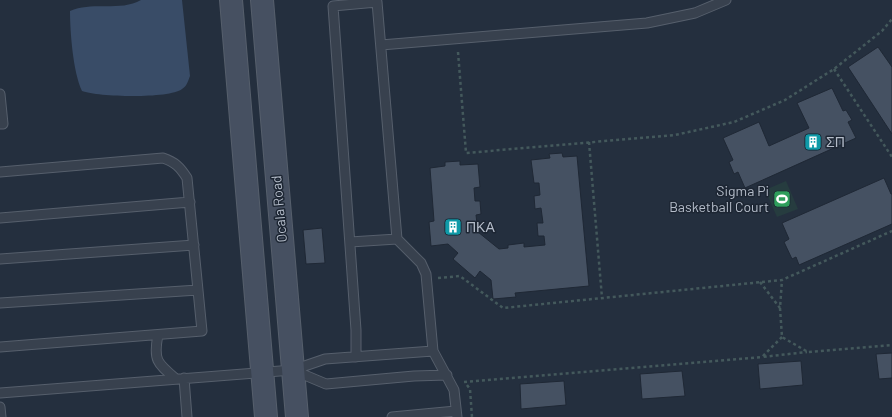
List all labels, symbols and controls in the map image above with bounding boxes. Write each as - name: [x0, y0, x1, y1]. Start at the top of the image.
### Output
- building icon: ΣΠ: [803, 132, 823, 152]
- place label: ΣΠ: [826, 133, 845, 150]
- street label: Ocala Road: [267, 175, 290, 243]
- place label: Sigma Pi Basketball Court: [669, 182, 769, 215]
- sports icon: Sigma Pi Basketball Court: [772, 189, 792, 209]
- building icon: ΠΚΑ: [443, 217, 463, 237]
- place label: ΠΚΑ: [466, 218, 495, 235]

